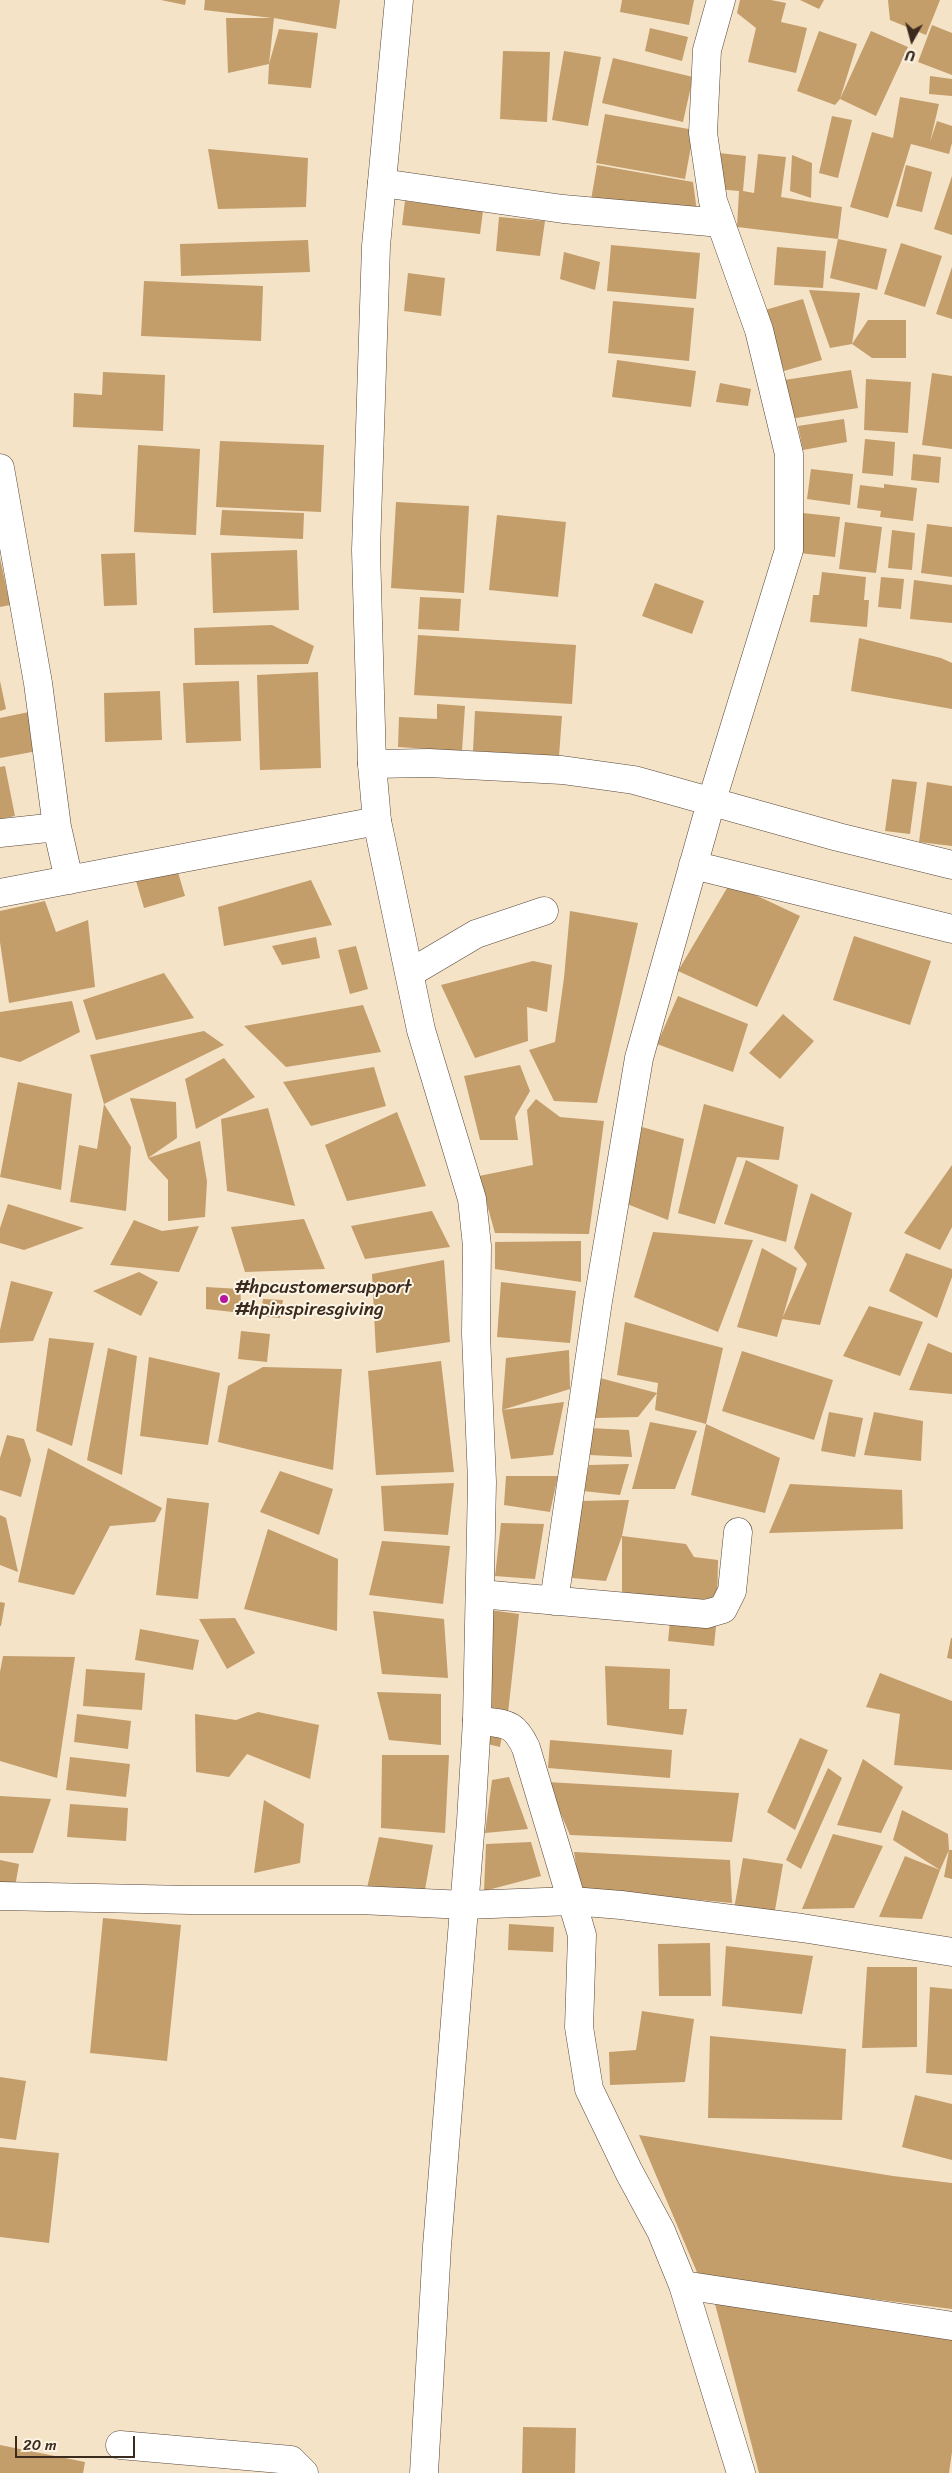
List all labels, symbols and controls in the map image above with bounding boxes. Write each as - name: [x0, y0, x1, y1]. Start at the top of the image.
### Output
- north arrow: [887, 15, 937, 65]
- text: U: [904, 42, 916, 68]
- place label: #hpcustomersupport #hpinspiresgiving: [234, 1277, 411, 1321]
- marker: #hpcustomersupport #hpinspiresgiving: [218, 1293, 230, 1305]
- scale bar: [18, 2426, 138, 2458]
- text: 20 m: [23, 2432, 57, 2458]

